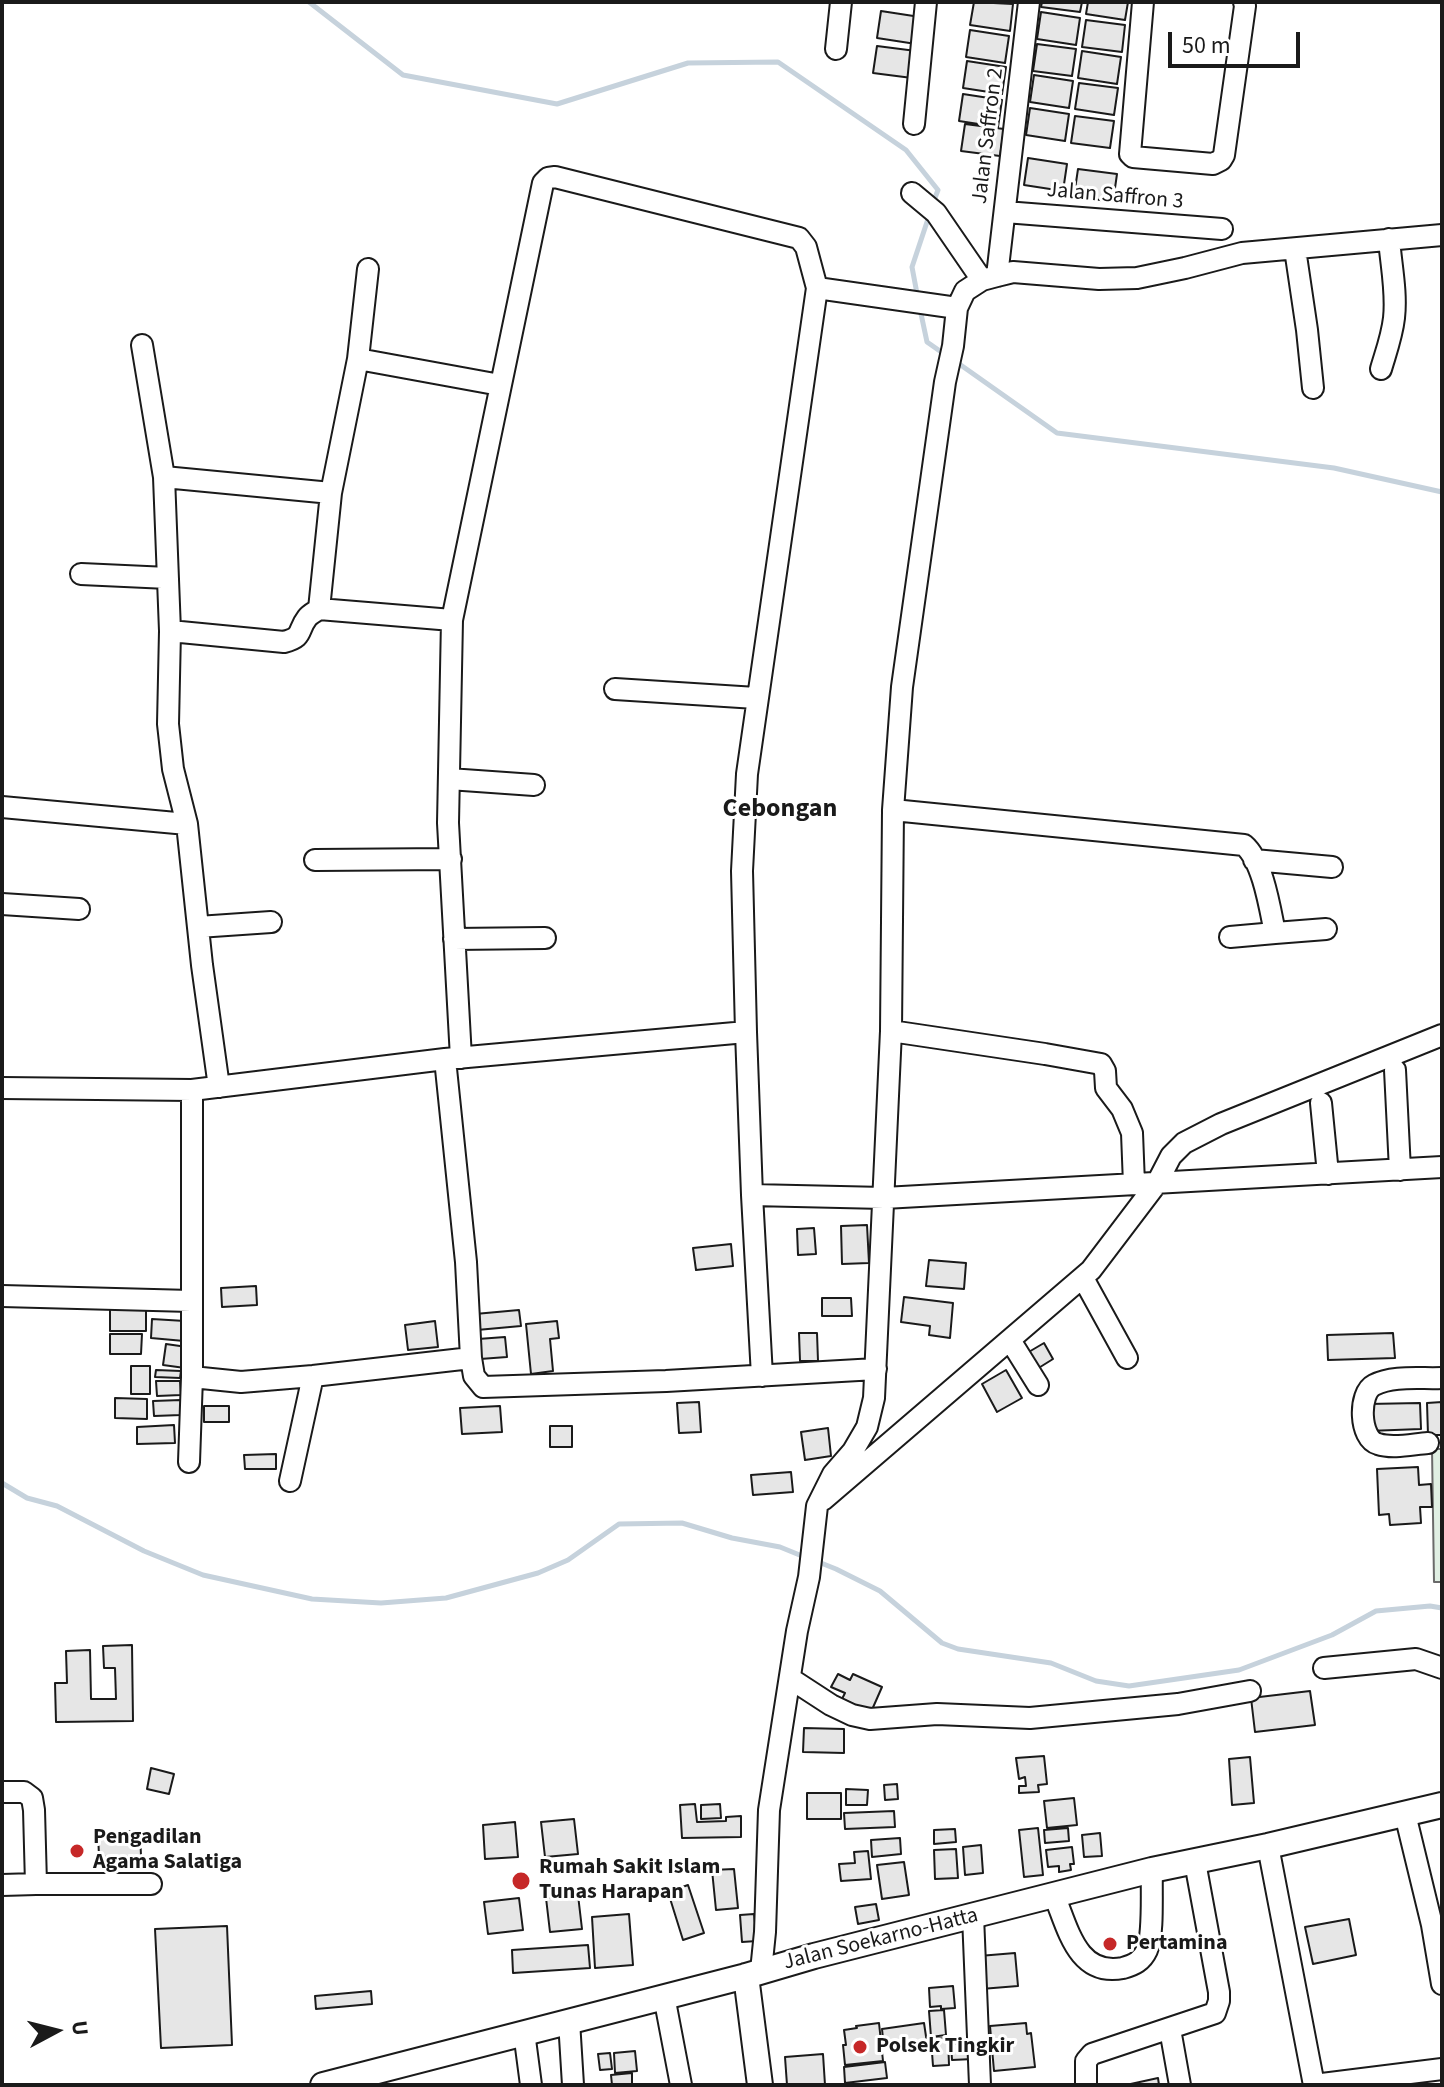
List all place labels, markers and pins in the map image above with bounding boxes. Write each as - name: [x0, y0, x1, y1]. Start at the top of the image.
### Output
- place label: Pengadilan Agama Salatiga: [93, 1825, 242, 1876]
- marker: Pengadilan Agama Salatiga: [68, 1842, 86, 1860]
- place label: Rumah Sakit Islam Tunas Harapan: [539, 1855, 720, 1906]
- marker: Rumah Sakit Islam Tunas Harapan: [510, 1870, 532, 1892]
- place label: Pertamina: [1126, 1931, 1227, 1957]
- marker: Pertamina: [1101, 1935, 1119, 1953]
- place label: Polsek Tingkir: [876, 2034, 1014, 2060]
- marker: Polsek Tingkir: [851, 2038, 869, 2056]

